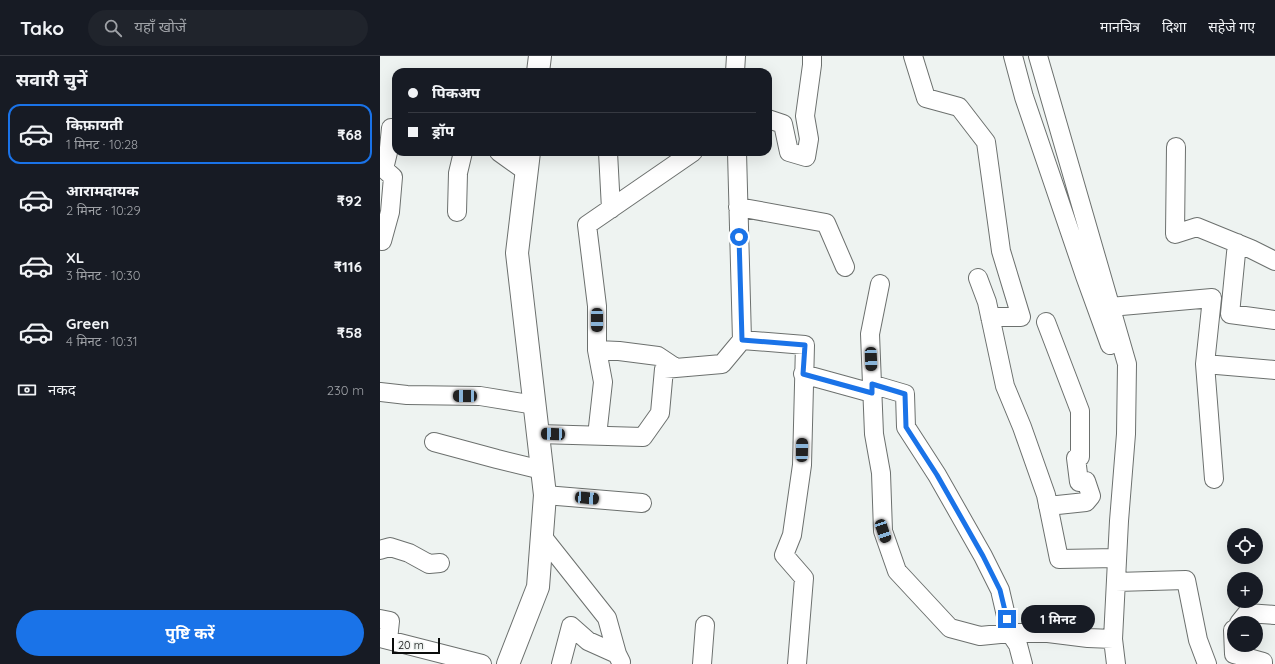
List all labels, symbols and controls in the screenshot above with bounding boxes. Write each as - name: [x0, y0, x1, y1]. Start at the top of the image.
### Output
- search box: [88, 10, 368, 46]
- text: Tako: [20, 16, 64, 40]
- icon: search: [102, 17, 124, 39]
- text: यहाँ खोजें: [134, 17, 186, 36]
- text: मानचित्र: [1100, 18, 1140, 36]
- text: दिशा: [1162, 18, 1186, 36]
- text: सहेजे गए: [1208, 18, 1255, 36]
- text: सवारी चुनें: [16, 68, 87, 91]
- text: पिकअप: [432, 83, 480, 102]
- text: किफ़ायती: [66, 115, 123, 134]
- icon: car: [18, 116, 54, 152]
- text: ड्रॉप: [432, 121, 454, 140]
- text: ₹68: [337, 125, 362, 144]
- text: 1 मिनट · 10:28: [66, 136, 138, 152]
- text: आरामदायक: [66, 181, 139, 200]
- icon: car: [18, 182, 54, 218]
- text: ₹92: [337, 191, 362, 210]
- text: 2 मिनट · 10:29: [66, 202, 141, 218]
- route start: [730, 228, 748, 246]
- icon: car: [18, 248, 54, 284]
- text: XL: [66, 248, 84, 267]
- text: ₹116: [334, 257, 362, 276]
- text: 3 मिनट · 10:30: [66, 267, 140, 283]
- car: [591, 308, 603, 332]
- icon: car: [18, 314, 54, 350]
- text: Green: [66, 314, 109, 333]
- text: ₹58: [337, 323, 362, 342]
- text: 4 मिनट · 10:31: [66, 333, 138, 349]
- car: [865, 347, 877, 371]
- icon: cash: [16, 379, 38, 401]
- text: नकद: [48, 380, 76, 399]
- text: 230 m: [327, 382, 364, 398]
- car: [453, 390, 477, 402]
- car: [541, 428, 565, 440]
- car: [796, 438, 808, 462]
- car: [575, 491, 599, 505]
- car: [873, 518, 893, 544]
- map controls: [1227, 528, 1263, 652]
- button: locate: [1227, 528, 1263, 564]
- button: +: [1227, 572, 1263, 608]
- callout: 1 मिनट: [1021, 605, 1095, 633]
- button: पुष्टि करें: [16, 610, 364, 656]
- route end: [998, 610, 1016, 628]
- text: 1 मिनट: [1040, 611, 1076, 627]
- button: −: [1227, 616, 1263, 652]
- scale bar: [392, 636, 440, 655]
- text: 20 m: [398, 638, 424, 652]

